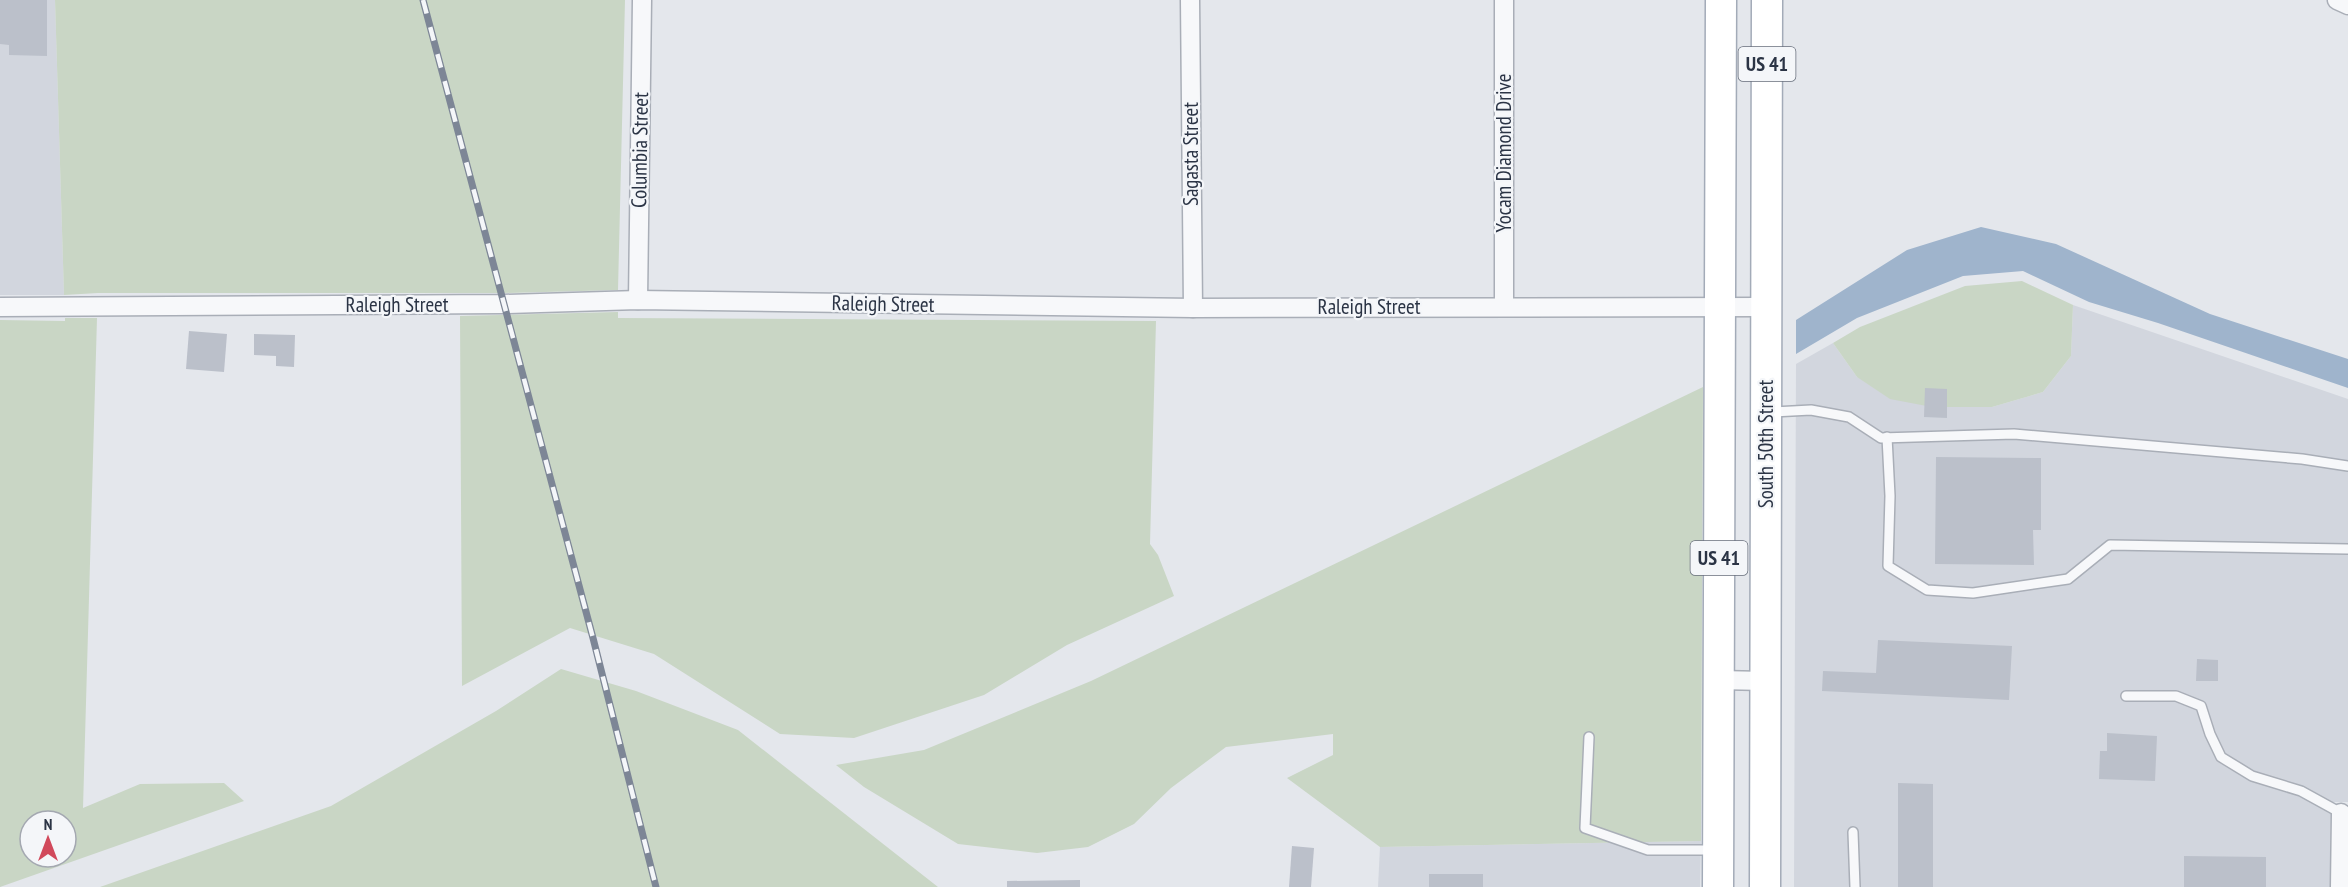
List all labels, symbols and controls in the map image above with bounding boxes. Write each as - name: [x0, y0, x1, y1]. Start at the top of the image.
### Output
- road number: US 41: [1738, 47, 1796, 81]
- street label: Yocam Diamond Drive: [1490, 74, 1517, 232]
- street label: Columbia Street: [625, 92, 654, 208]
- street label: Sagasta Street: [1177, 102, 1204, 206]
- street label: Raleigh Street: [831, 289, 935, 318]
- street label: Raleigh Street: [346, 291, 449, 318]
- street label: Raleigh Street: [1318, 293, 1421, 320]
- street label: South 50th Street: [1752, 380, 1779, 508]
- road number: US 41: [1690, 541, 1748, 575]
- north arrow: [18, 809, 78, 869]
- text: N: [44, 814, 52, 834]

